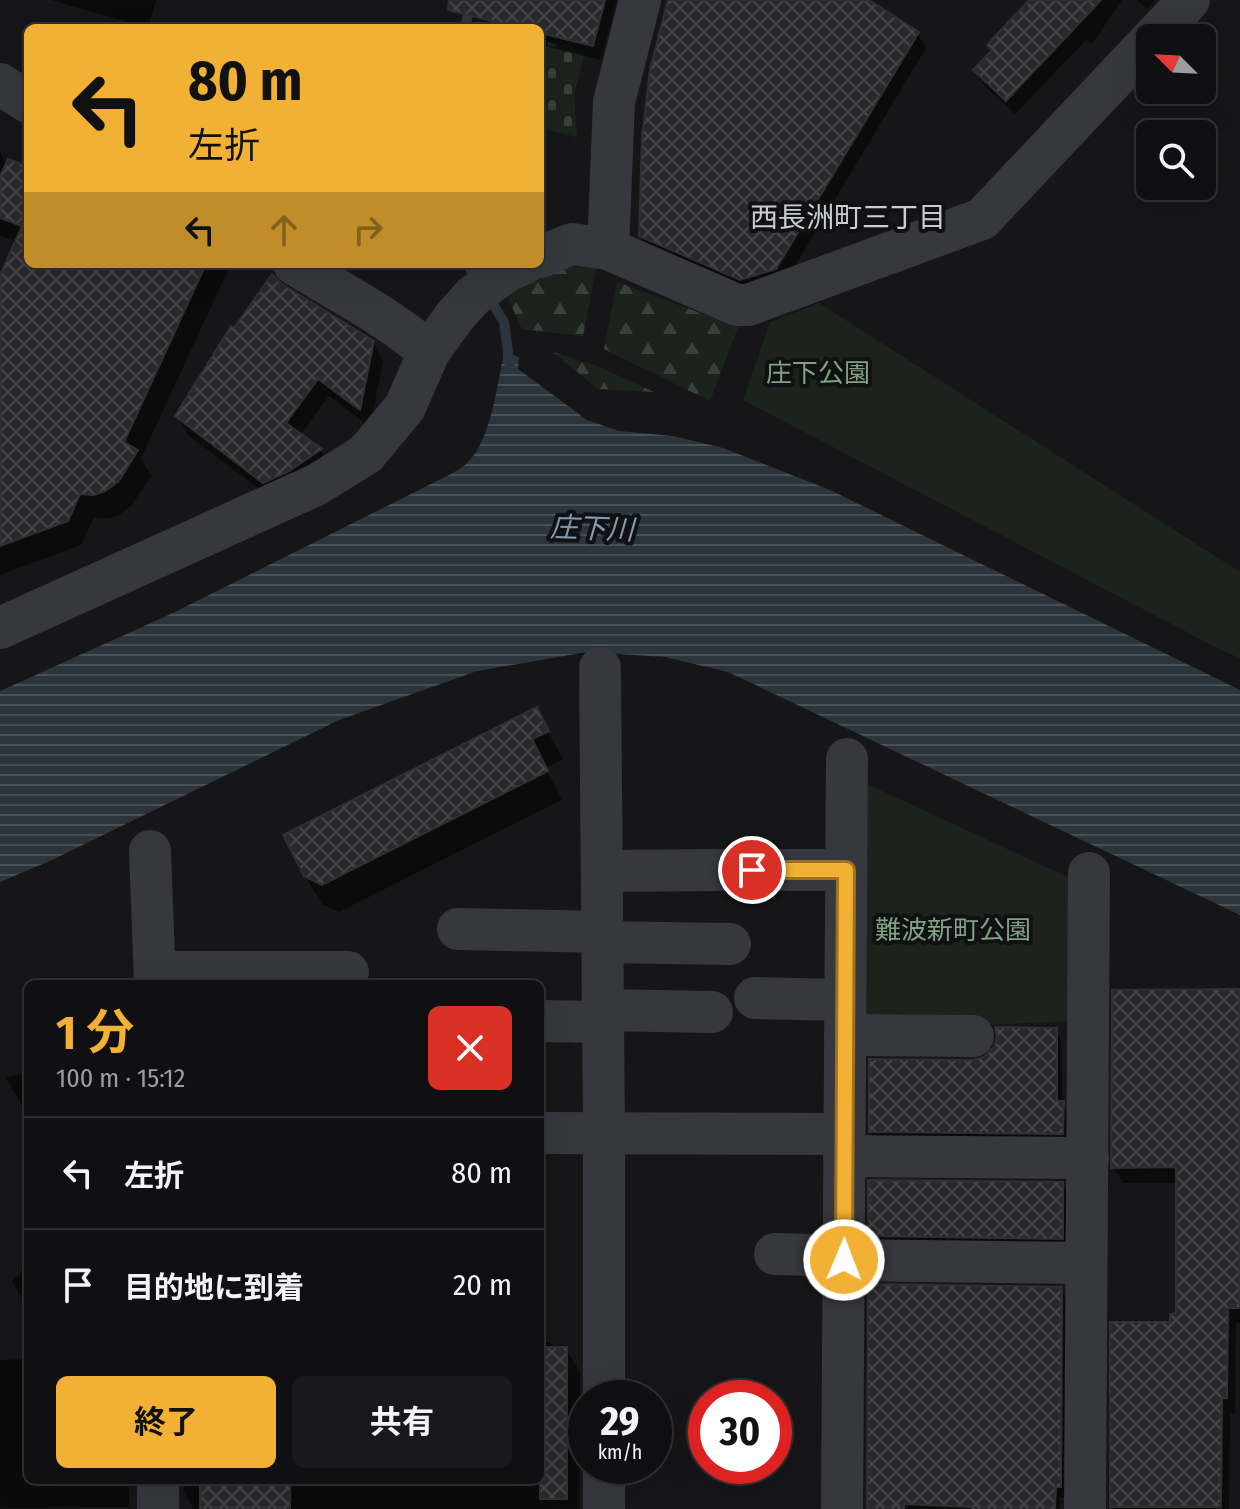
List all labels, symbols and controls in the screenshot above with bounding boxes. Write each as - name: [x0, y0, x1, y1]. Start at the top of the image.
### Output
- north arrow: [1136, 24, 1216, 104]
- map controls: [1136, 24, 1216, 200]
- text: 80 m: [188, 48, 303, 115]
- icon: left: [56, 56, 160, 160]
- button: search: [1136, 120, 1216, 200]
- text: 左折: [188, 124, 260, 168]
- district label: 西長洲町三丁目: [750, 201, 946, 234]
- icon: left: [178, 208, 222, 252]
- icon: ahead: [262, 208, 306, 252]
- icon: right: [346, 208, 390, 252]
- park label: 庄下公園: [766, 358, 870, 389]
- water label: 庄下川: [549, 511, 638, 547]
- pin: [718, 836, 786, 904]
- icon: arrive: [730, 848, 774, 892]
- park label: 難波新町公園: [875, 915, 1031, 946]
- text: 1 分: [56, 1004, 134, 1062]
- button: close: [428, 1006, 512, 1090]
- text: 100 m · 15:12: [56, 1063, 185, 1094]
- icon: left: [56, 1151, 100, 1195]
- text: 80 m: [451, 1155, 512, 1191]
- text: 左折: [124, 1158, 184, 1194]
- position arrow: [802, 1218, 886, 1302]
- icon: arrive: [56, 1263, 100, 1307]
- text: 20 m: [453, 1267, 512, 1303]
- text: 目的地に到着: [124, 1270, 304, 1306]
- button: 終了: [56, 1376, 276, 1468]
- button: 共有: [292, 1376, 512, 1468]
- speed limit sign: 30: [688, 1380, 792, 1484]
- text: 29: [600, 1398, 639, 1446]
- text: km/h: [598, 1440, 642, 1464]

